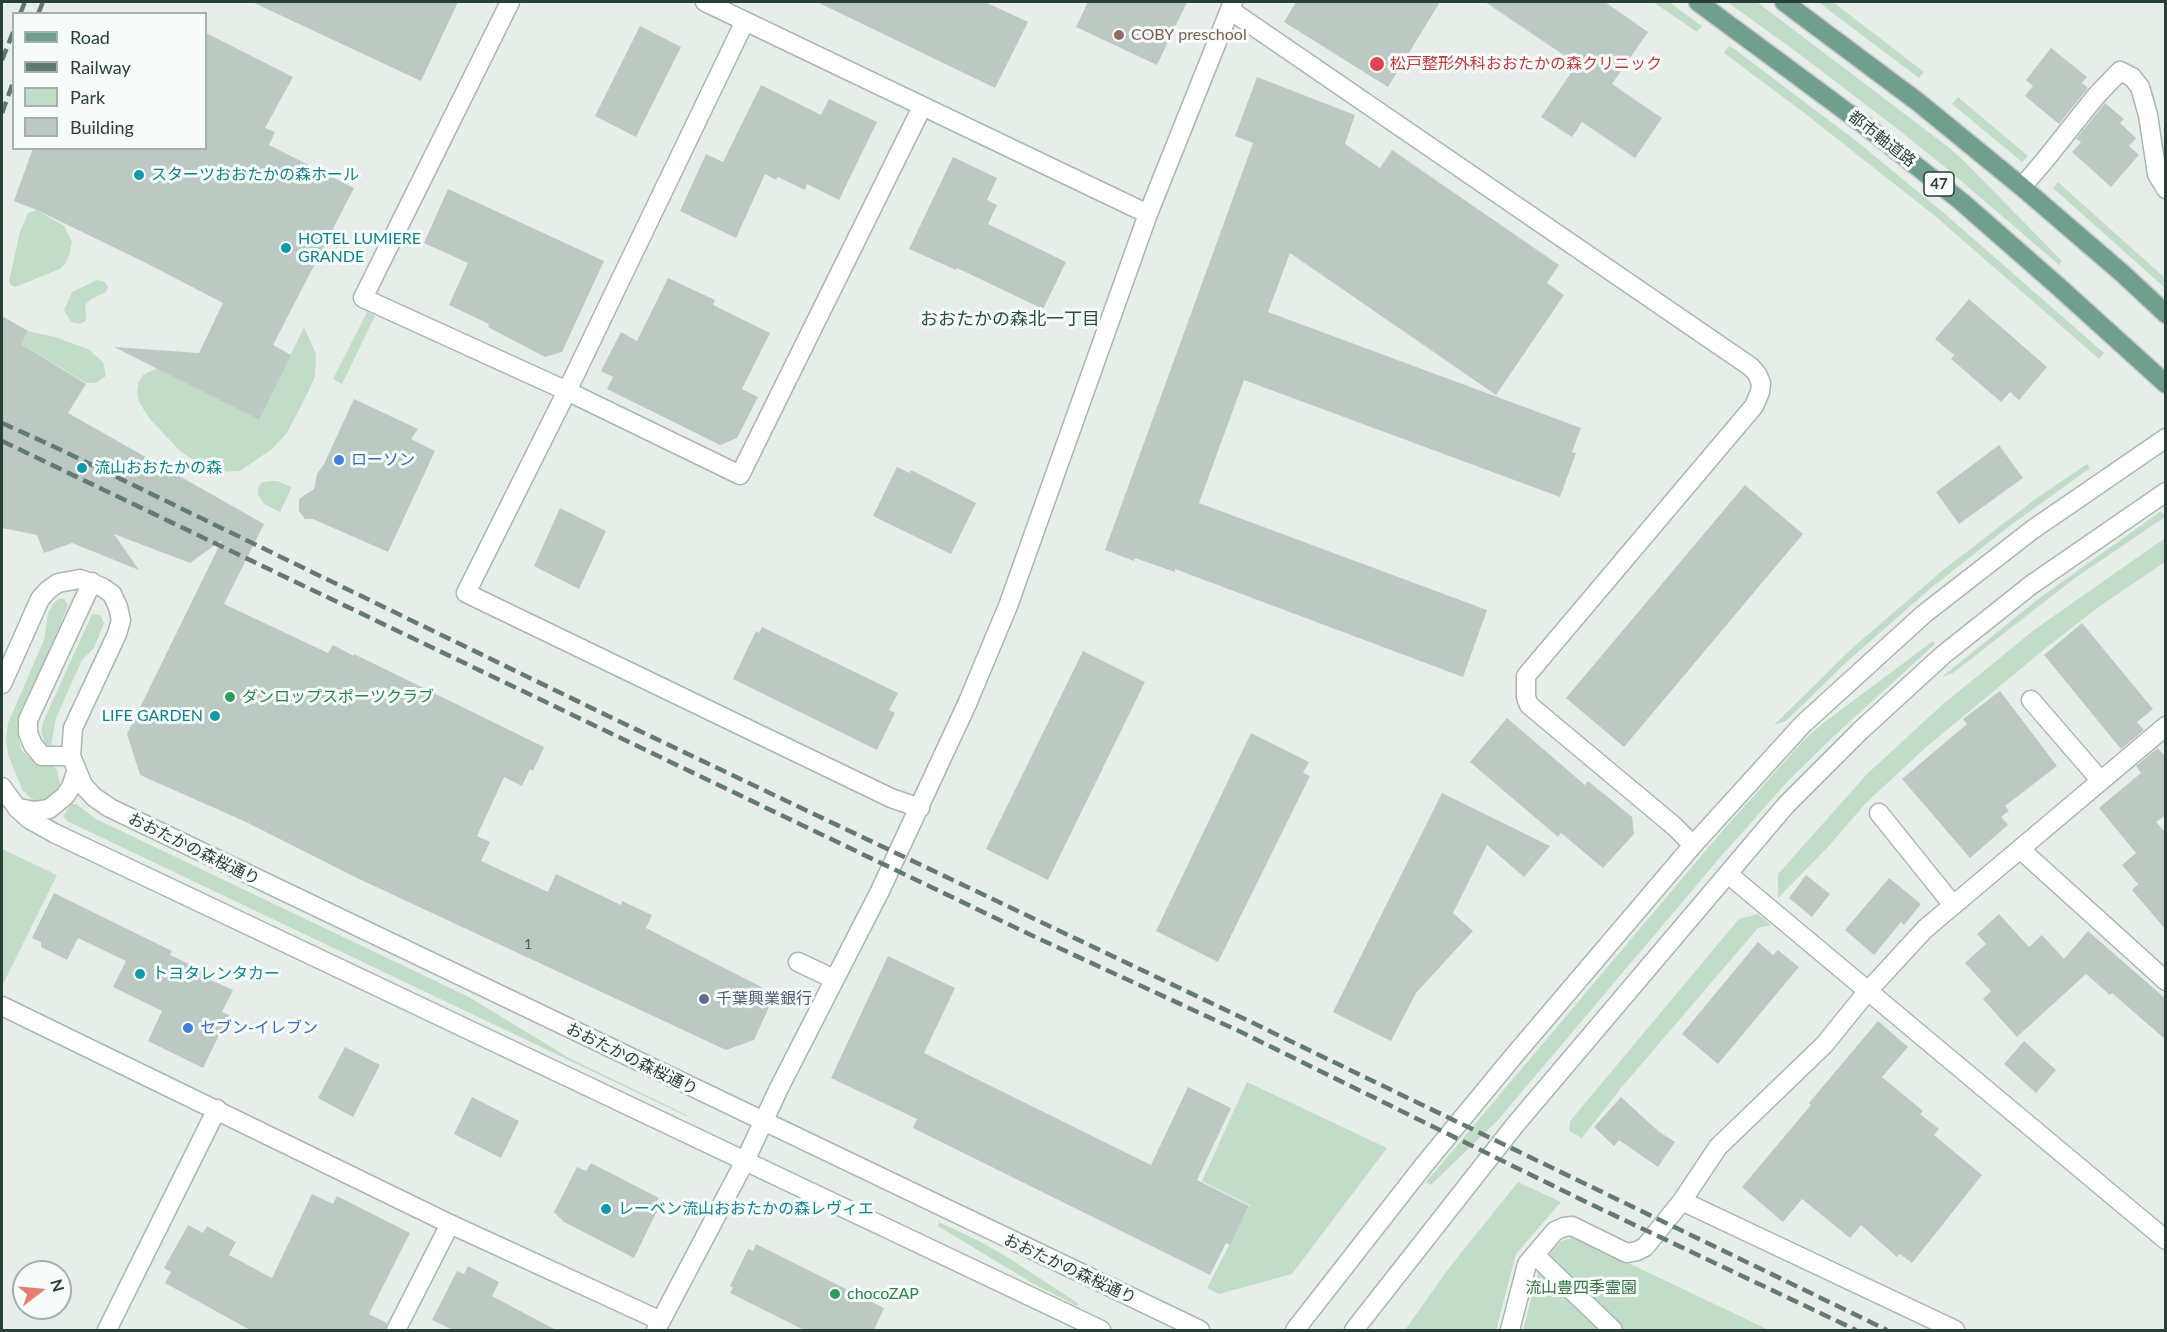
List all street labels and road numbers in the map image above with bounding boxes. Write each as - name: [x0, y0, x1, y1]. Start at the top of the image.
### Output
- street label: 都市軸道路: [1845, 107, 1919, 171]
- road number: 47: [1924, 172, 1954, 196]
- street label: おおたかの森桜通り: [125, 809, 263, 889]
- street label: おおたかの森桜通り: [563, 1019, 701, 1099]
- street label: おおたかの森桜通り: [1001, 1230, 1139, 1308]

